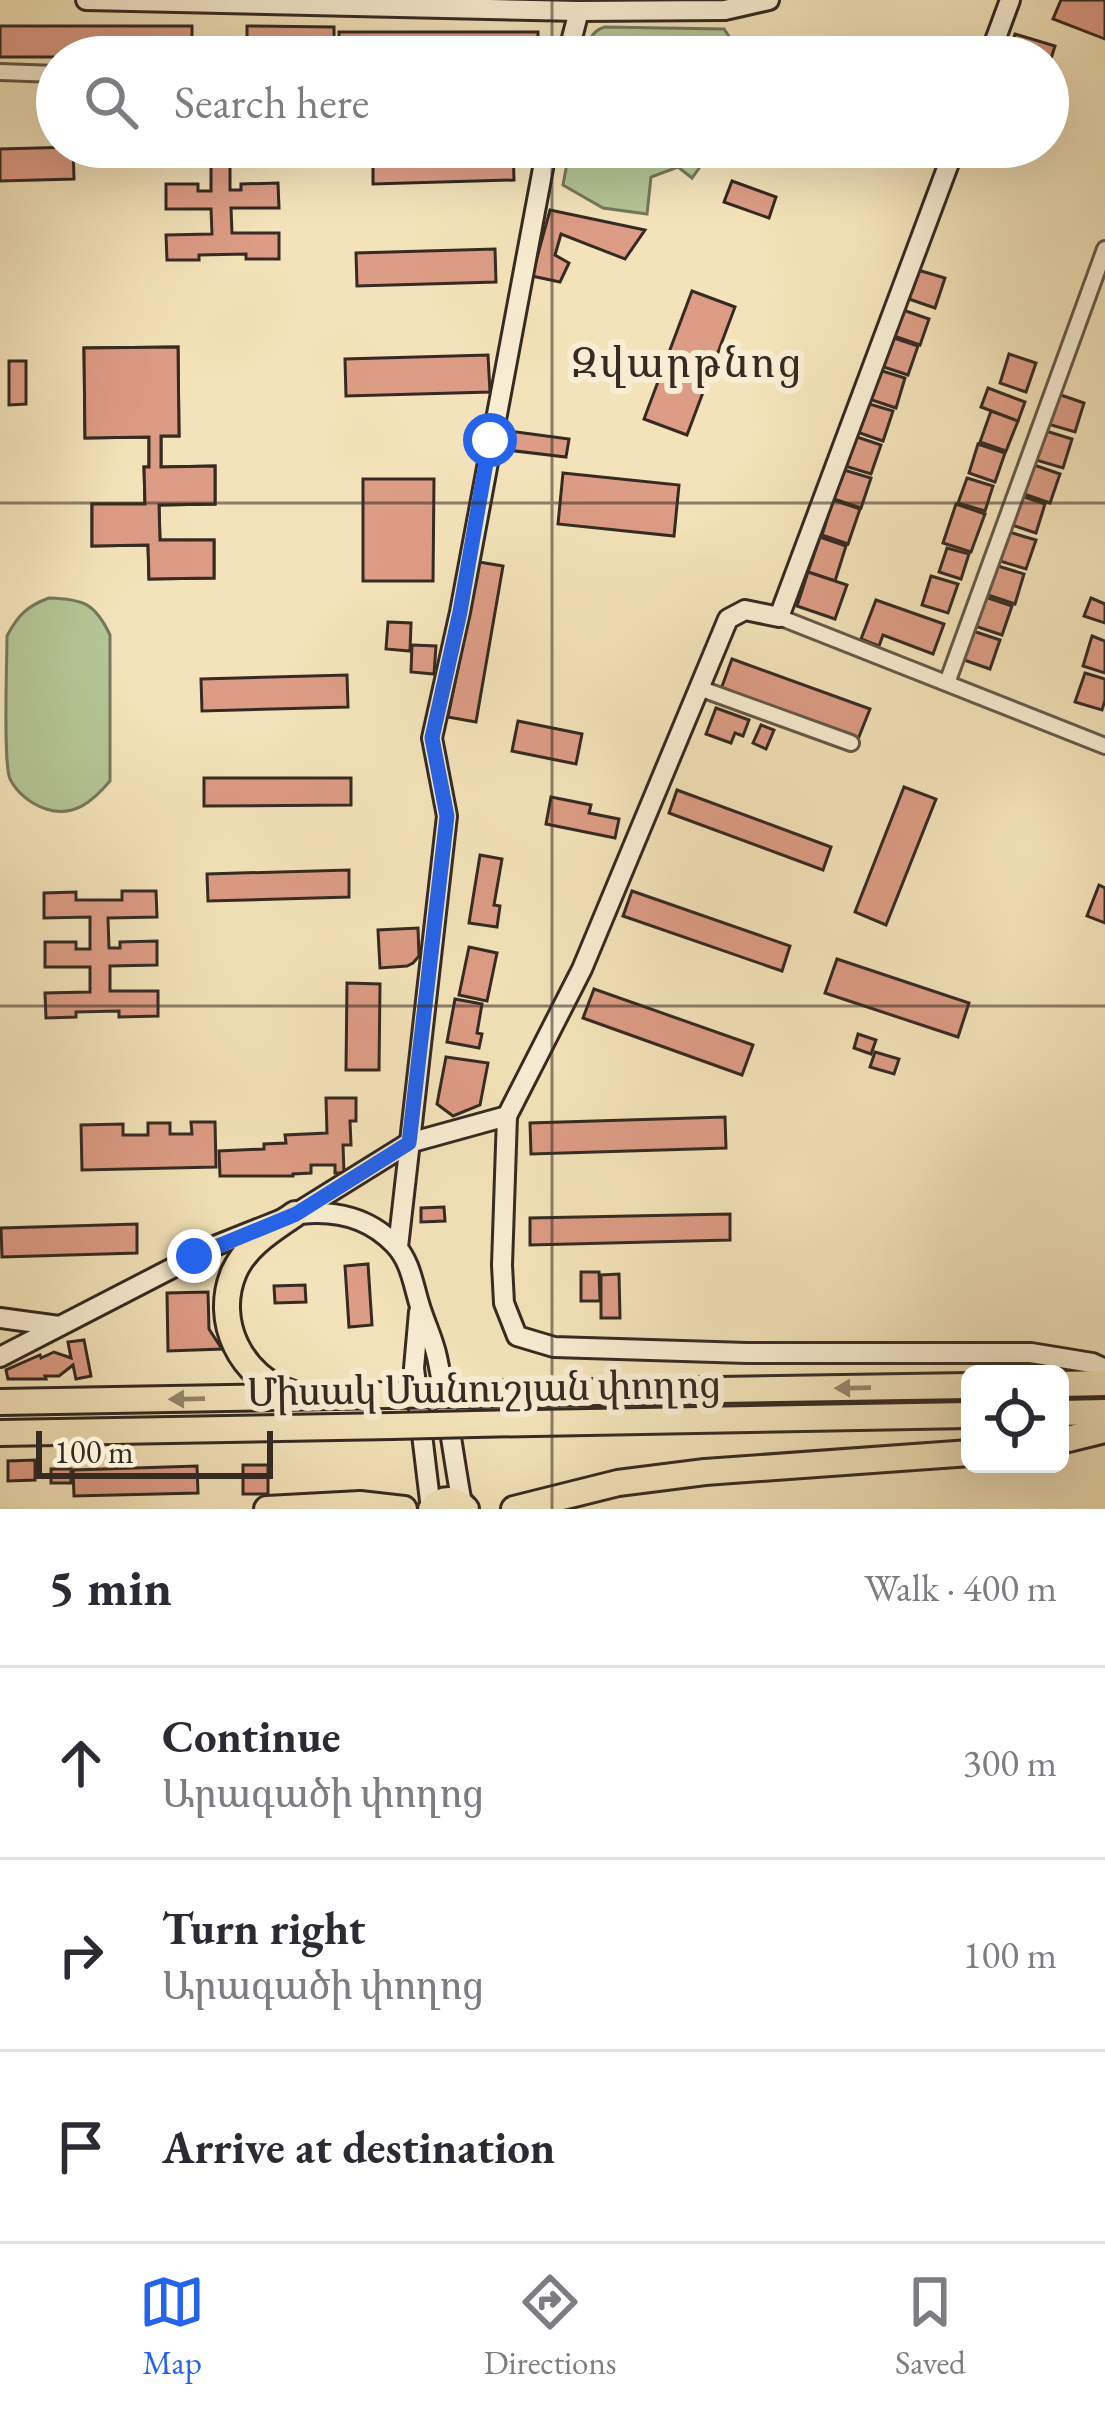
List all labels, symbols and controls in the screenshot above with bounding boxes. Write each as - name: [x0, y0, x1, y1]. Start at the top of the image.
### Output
- search box: [36, 36, 1069, 168]
- icon: search: [78, 69, 144, 135]
- text: Search here: [174, 73, 369, 131]
- district label: Զվարթնոց: [571, 335, 805, 390]
- route start: [463, 413, 517, 467]
- route end: [167, 1229, 221, 1283]
- street label: Միսակ Մանուշյան փողոց: [247, 1358, 721, 1418]
- map controls: [961, 1365, 1069, 1473]
- button: locate: [961, 1365, 1069, 1473]
- one-way arrow: [833, 1378, 871, 1397]
- one-way arrow: [167, 1389, 205, 1408]
- scale bar: [36, 1425, 273, 1478]
- text: 100 m: [54, 1430, 134, 1473]
- text: 5 min: [48, 1554, 172, 1620]
- text: Walk · 400 m: [864, 1562, 1057, 1613]
- text: Continue: [162, 1707, 340, 1765]
- icon: ahead: [48, 1730, 114, 1796]
- text: 300 m: [963, 1737, 1057, 1788]
- text: Արագածի փողոց: [162, 1768, 484, 1819]
- text: Turn right: [162, 1899, 365, 1957]
- icon: right: [48, 1922, 114, 1988]
- text: 100 m: [963, 1929, 1057, 1980]
- text: Արագածի փողոց: [162, 1960, 484, 2011]
- icon: arrive: [48, 2114, 114, 2180]
- text: Arrive at destination: [162, 2118, 555, 2176]
- tab: Map: [139, 2269, 205, 2384]
- tab: Directions: [484, 2269, 617, 2384]
- tab: Saved: [895, 2269, 966, 2384]

